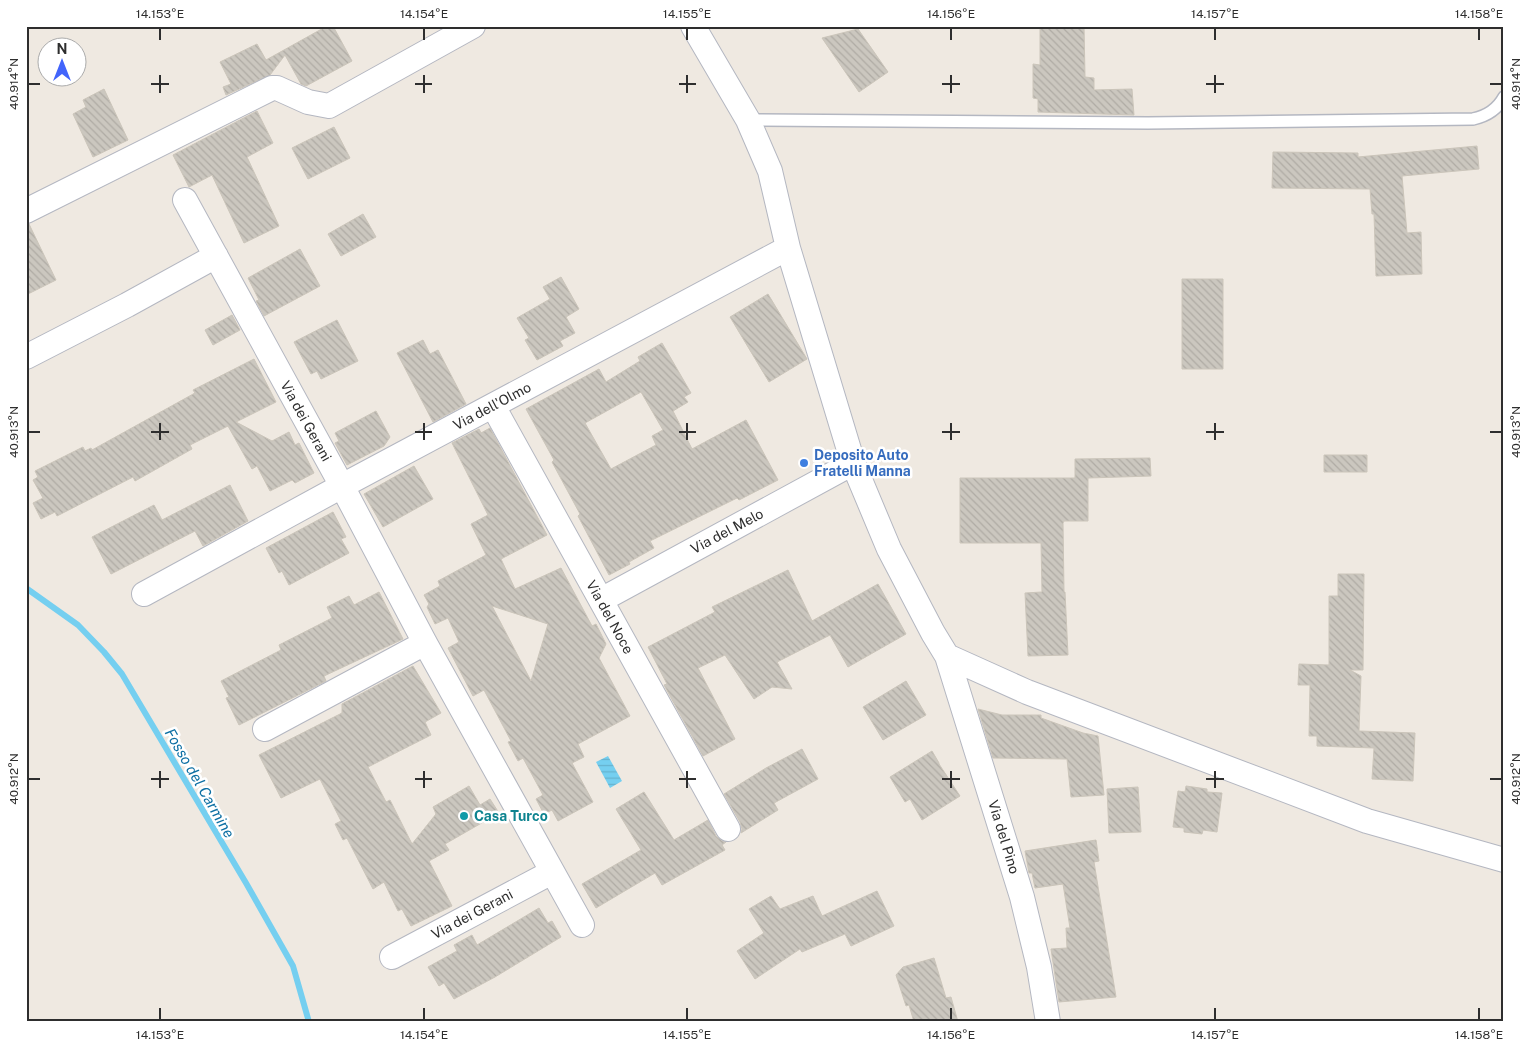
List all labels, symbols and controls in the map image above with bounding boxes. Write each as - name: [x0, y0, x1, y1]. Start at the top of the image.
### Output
- text: 14.153°E: [136, 7, 184, 21]
- text: 14.154°E: [400, 7, 448, 21]
- text: 14.155°E: [663, 7, 711, 21]
- text: 14.156°E: [927, 7, 975, 21]
- text: 14.157°E: [1191, 7, 1239, 21]
- text: 14.158°E: [1455, 7, 1503, 21]
- north arrow: [38, 38, 88, 88]
- text: N: [57, 41, 67, 57]
- text: 40.914°N: [7, 58, 21, 110]
- text: 40.914°N: [1509, 58, 1523, 110]
- street label: Via dei Gerani: [277, 378, 335, 464]
- street label: Via dell'Olmo: [450, 379, 534, 433]
- text: 40.913°N: [7, 406, 21, 458]
- text: 40.913°N: [1509, 406, 1523, 458]
- place label: Deposito Auto Fratelli Manna: [814, 447, 911, 479]
- marker: Deposito Auto Fratelli Manna: [798, 457, 810, 469]
- street label: Via del Melo: [688, 505, 766, 557]
- street label: Via del Noce: [583, 577, 637, 657]
- water label: Fosso del Carmine: [162, 725, 238, 841]
- text: 40.912°N: [7, 753, 21, 805]
- text: 40.912°N: [1509, 753, 1523, 805]
- street label: Via del Pino: [985, 798, 1023, 876]
- place label: Casa Turco: [474, 808, 548, 824]
- marker: Casa Turco: [458, 810, 470, 822]
- street label: Via dei Gerani: [429, 886, 515, 942]
- text: 14.153°E: [136, 1028, 184, 1042]
- text: 14.154°E: [400, 1028, 448, 1042]
- text: 14.155°E: [663, 1028, 711, 1042]
- text: 14.156°E: [927, 1028, 975, 1042]
- text: 14.157°E: [1191, 1028, 1239, 1042]
- text: 14.158°E: [1455, 1028, 1503, 1042]

